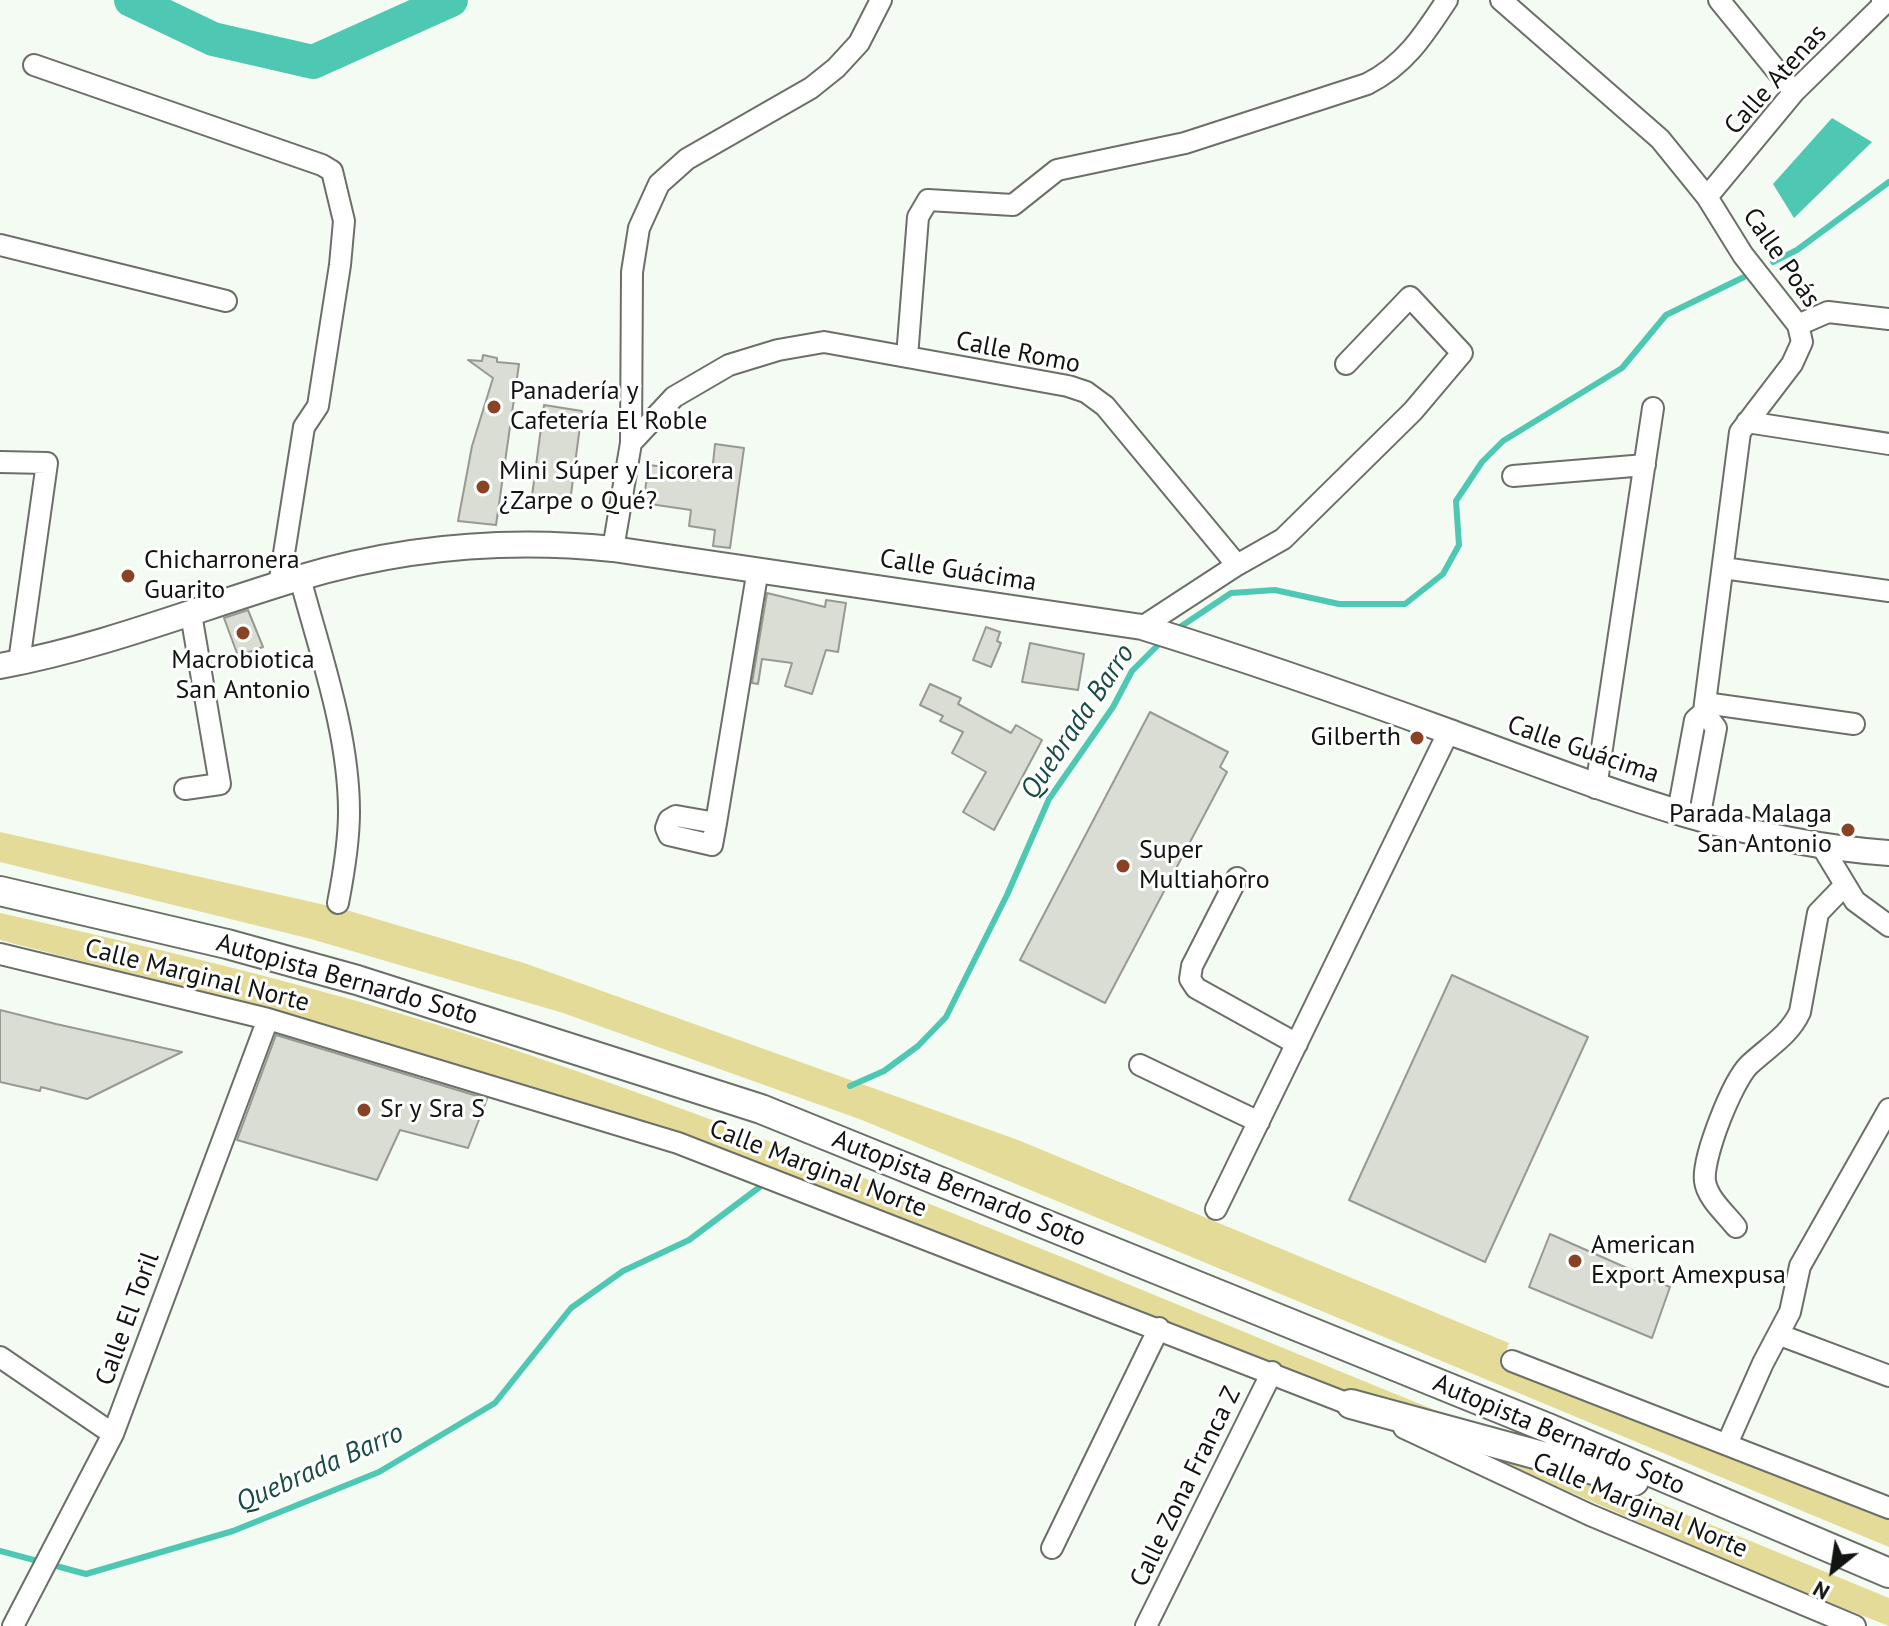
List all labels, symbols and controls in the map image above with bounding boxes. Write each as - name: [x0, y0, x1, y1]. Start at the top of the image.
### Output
- street label: Calle Atenas: [1718, 19, 1834, 141]
- street label: Calle Poás: [1736, 202, 1826, 314]
- street label: Calle Romo: [953, 326, 1083, 380]
- place label: Panadería y Cafetería El Roble: [510, 376, 707, 438]
- marker: Panadería y Cafetería El Roble: [485, 398, 503, 416]
- place label: Mini Súper y Licorera ¿Zarpe o Qué?: [499, 456, 734, 518]
- marker: Mini Súper y Licorera ¿Zarpe o Qué?: [474, 478, 492, 496]
- street label: Calle Guácima: [877, 543, 1039, 599]
- place label: Chicharronera Guarito: [144, 545, 300, 606]
- marker: Chicharronera Guarito: [119, 567, 137, 585]
- marker: Macrobiotica San Antonio: [234, 624, 252, 642]
- water label: Quebrada Barro: [1014, 638, 1142, 806]
- place label: Macrobiotica San Antonio: [171, 645, 315, 706]
- street label: Calle Guácima: [1503, 710, 1663, 790]
- place label: Gilberth: [1311, 722, 1401, 754]
- marker: Gilberth: [1408, 729, 1426, 747]
- place label: Parada Malaga San Antonio: [1669, 799, 1832, 860]
- marker: Parada Malaga San Antonio: [1839, 821, 1857, 839]
- place label: Super Multiahorro: [1139, 835, 1270, 896]
- marker: Super Multiahorro: [1114, 857, 1132, 875]
- street label: Autopista Bernardo Soto: [213, 928, 481, 1032]
- street label: Calle Marginal Norte: [81, 933, 313, 1019]
- place label: Sr y Sra S: [380, 1094, 485, 1126]
- marker: Sr y Sra S: [355, 1101, 373, 1119]
- street label: Calle Marginal Norte: [705, 1113, 931, 1225]
- street label: Autopista Bernardo Soto: [828, 1124, 1090, 1254]
- place label: American Export Amexpusa: [1591, 1230, 1786, 1292]
- street label: Calle El Toril: [89, 1248, 167, 1390]
- marker: American Export Amexpusa: [1566, 1252, 1584, 1270]
- street label: Autopista Bernardo Soto: [1428, 1368, 1690, 1502]
- street label: Calle Zona Franca Z: [1124, 1382, 1248, 1592]
- water label: Quebrada Barro: [231, 1416, 409, 1520]
- street label: Calle Marginal Norte: [1528, 1447, 1752, 1565]
- north arrow: [1793, 1530, 1873, 1610]
- text: N: [1808, 1575, 1834, 1607]

